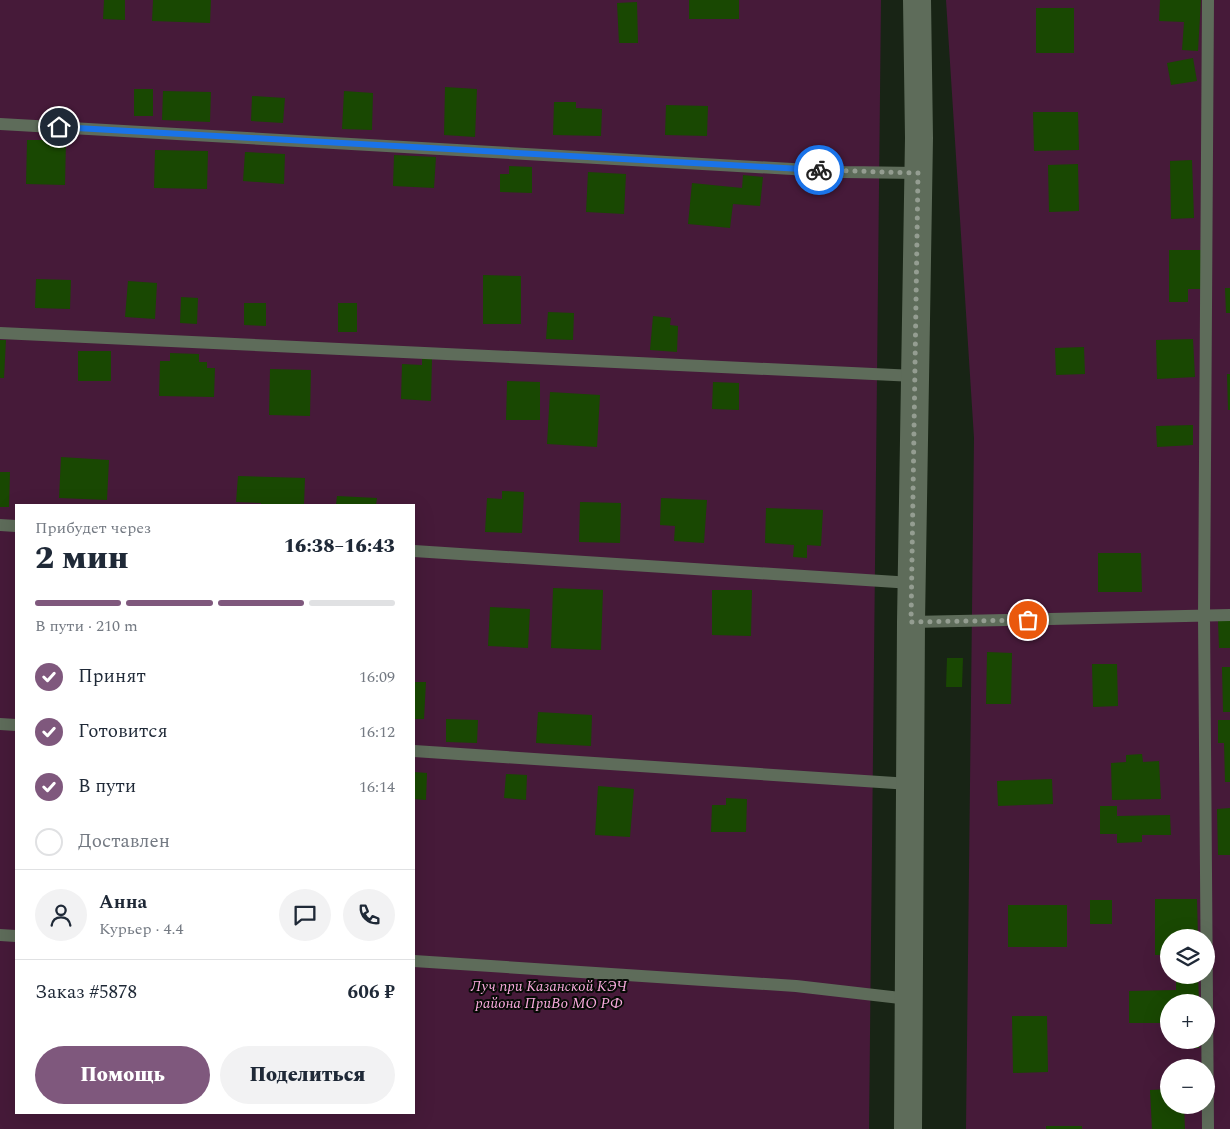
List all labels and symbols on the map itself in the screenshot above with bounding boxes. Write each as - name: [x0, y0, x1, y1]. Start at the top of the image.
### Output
- pin: [38, 106, 80, 148]
- courier: [794, 145, 844, 195]
- pin: [1007, 599, 1049, 641]
- park label: Луч при Казанской КЭЧ района ПриВо МО РФ: [470, 975, 627, 1015]

